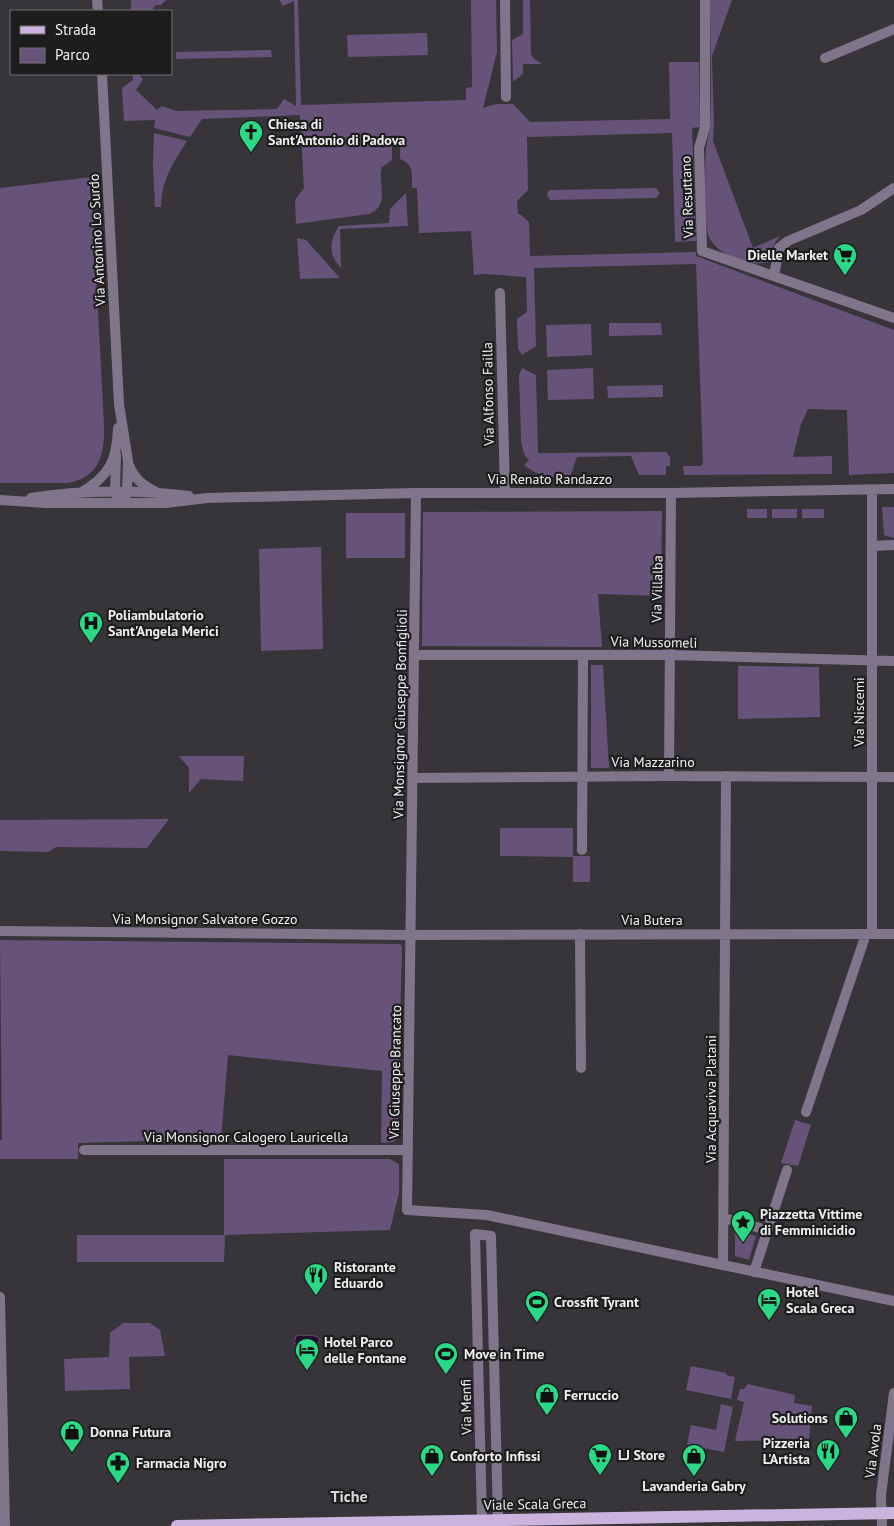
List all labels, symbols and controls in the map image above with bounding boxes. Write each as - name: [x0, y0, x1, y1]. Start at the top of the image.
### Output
- legend: [10, 10, 172, 75]
- text: Strada: [55, 20, 96, 39]
- text: Parco: [55, 45, 90, 64]
- place label: Chiesa di Sant'Antonio di Padova: [268, 115, 405, 149]
- church icon: Chiesa di Sant'Antonio di Padova: [238, 119, 264, 153]
- street label: Via Resuttano: [677, 156, 697, 239]
- street label: Via Antonino Lo Surdo: [85, 173, 110, 308]
- supermarket icon: Dielle Market: [832, 242, 858, 276]
- place label: Dielle Market: [747, 246, 828, 264]
- street label: Via Alfonso Failla: [478, 342, 498, 447]
- street label: Via Renato Randazzo: [487, 470, 612, 488]
- street label: Via Villalba: [647, 555, 667, 624]
- place label: Poliambulatorio Sant'Angela Merici: [108, 606, 219, 640]
- street label: Via Monsignor Giuseppe Bonfiglioli: [389, 609, 411, 820]
- hospital icon: Poliambulatorio Sant'Angela Merici: [78, 610, 104, 644]
- street label: Via Mussomeli: [610, 632, 697, 652]
- street label: Via Niscemi: [850, 677, 868, 748]
- street label: Via Mazzarino: [610, 753, 695, 771]
- street label: Via Monsignor Salvatore Gozzo: [112, 910, 297, 928]
- street label: Via Butera: [620, 911, 683, 929]
- street label: Via Giuseppe Brancato: [385, 1005, 405, 1140]
- street label: Via Acquaviva Platani: [702, 1035, 720, 1164]
- street label: Via Monsignor Calogero Lauricella: [143, 1128, 348, 1146]
- place label: Piazzetta Vittime di Femminicidio: [760, 1205, 862, 1239]
- place icon: Piazzetta Vittime di Femminicidio: [730, 1209, 756, 1243]
- place label: Ristorante Eduardo: [334, 1258, 396, 1292]
- restaurant icon: Ristorante Eduardo: [303, 1262, 329, 1296]
- place label: Hotel Scala Greca: [786, 1283, 854, 1317]
- hotel icon: Hotel Scala Greca: [756, 1287, 782, 1321]
- sports icon: Crossfit Tyrant: [524, 1289, 550, 1323]
- place label: Crossfit Tyrant: [554, 1293, 639, 1311]
- place label: Hotel Parco delle Fontane: [324, 1333, 406, 1367]
- hotel icon: Hotel Parco delle Fontane: [294, 1337, 320, 1371]
- sports icon: Move in Time: [433, 1341, 459, 1375]
- place label: Move in Time: [464, 1345, 544, 1363]
- street label: Via Menfi: [457, 1379, 476, 1436]
- shop icon: Ferruccio: [534, 1382, 560, 1416]
- place label: Ferruccio: [564, 1386, 619, 1404]
- shop icon: Solutions: [833, 1405, 859, 1439]
- place label: Solutions: [772, 1409, 828, 1427]
- shop icon: Donna Futura: [59, 1419, 85, 1453]
- place label: Donna Futura: [90, 1423, 171, 1441]
- street label: Via Avola: [861, 1423, 885, 1480]
- place label: Pizzeria L'Artista: [763, 1434, 810, 1468]
- restaurant icon: Pizzeria L'Artista: [815, 1438, 841, 1472]
- supermarket icon: LJ Store: [587, 1442, 613, 1476]
- shop icon: Conforto Infissi: [419, 1443, 445, 1477]
- shop icon: Lavanderia Gabry: [681, 1443, 707, 1477]
- place label: LJ Store: [618, 1446, 665, 1464]
- place label: Conforto Infissi: [450, 1447, 541, 1465]
- pharmacy icon: Farmacia Nigro: [105, 1450, 131, 1484]
- place label: Farmacia Nigro: [136, 1454, 227, 1472]
- place label: Lavanderia Gabry: [642, 1477, 746, 1495]
- district label: Tiche: [330, 1486, 368, 1506]
- street label: Viale Scala Greca: [483, 1494, 586, 1514]

